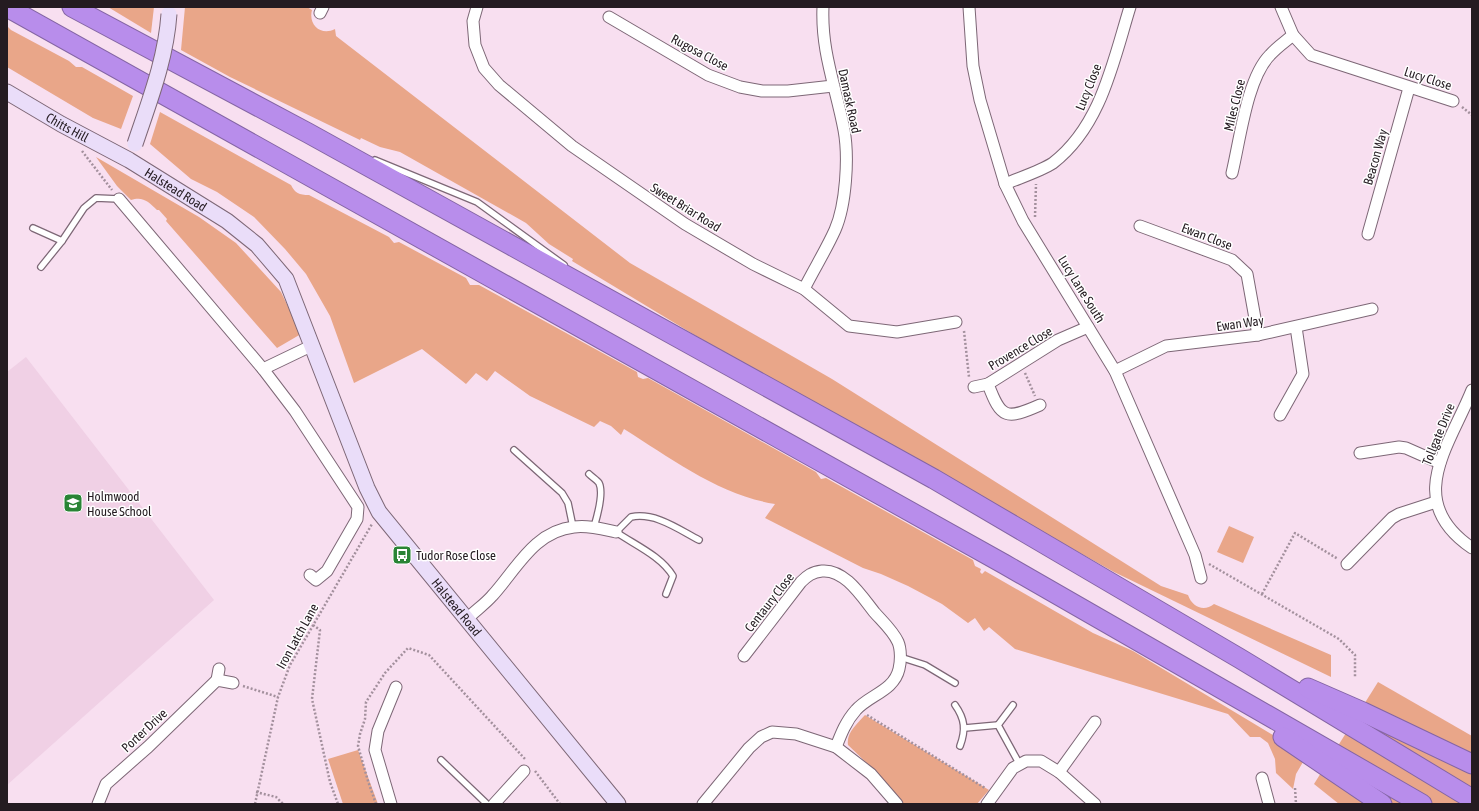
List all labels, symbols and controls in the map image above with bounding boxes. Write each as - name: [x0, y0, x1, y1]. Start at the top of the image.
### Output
- street label: Rugosa Close: [669, 31, 731, 74]
- street label: Lucy Close: [1072, 62, 1105, 113]
- street label: Lucy Close: [1402, 64, 1454, 93]
- street label: Damask Road: [835, 67, 864, 135]
- street label: Miles Close: [1221, 77, 1248, 133]
- street label: Chitts Hill: [43, 110, 92, 146]
- street label: Beacon Way: [1360, 127, 1391, 187]
- street label: Halstead Road: [142, 165, 209, 215]
- street label: Sweet Briar Road: [648, 180, 724, 235]
- street label: Ewan Close: [1179, 220, 1234, 253]
- street label: Lucy Lane South: [1055, 253, 1108, 326]
- street label: Ewan Way: [1215, 313, 1265, 334]
- street label: Provence Close: [986, 323, 1055, 373]
- street label: Tollgate Drive: [1419, 401, 1458, 467]
- place label: Holmwood House School: [87, 489, 152, 519]
- school or university icon: Holmwood House School: [62, 492, 84, 514]
- bus stop icon: Tudor Rose Close: [391, 544, 413, 566]
- place label: Tudor Rose Close: [416, 548, 496, 563]
- street label: Centaury Close: [742, 570, 797, 635]
- street label: Halstead Road: [428, 575, 484, 639]
- street label: Iron Latch Lane: [273, 601, 322, 671]
- street label: Porter Drive: [119, 706, 170, 755]

